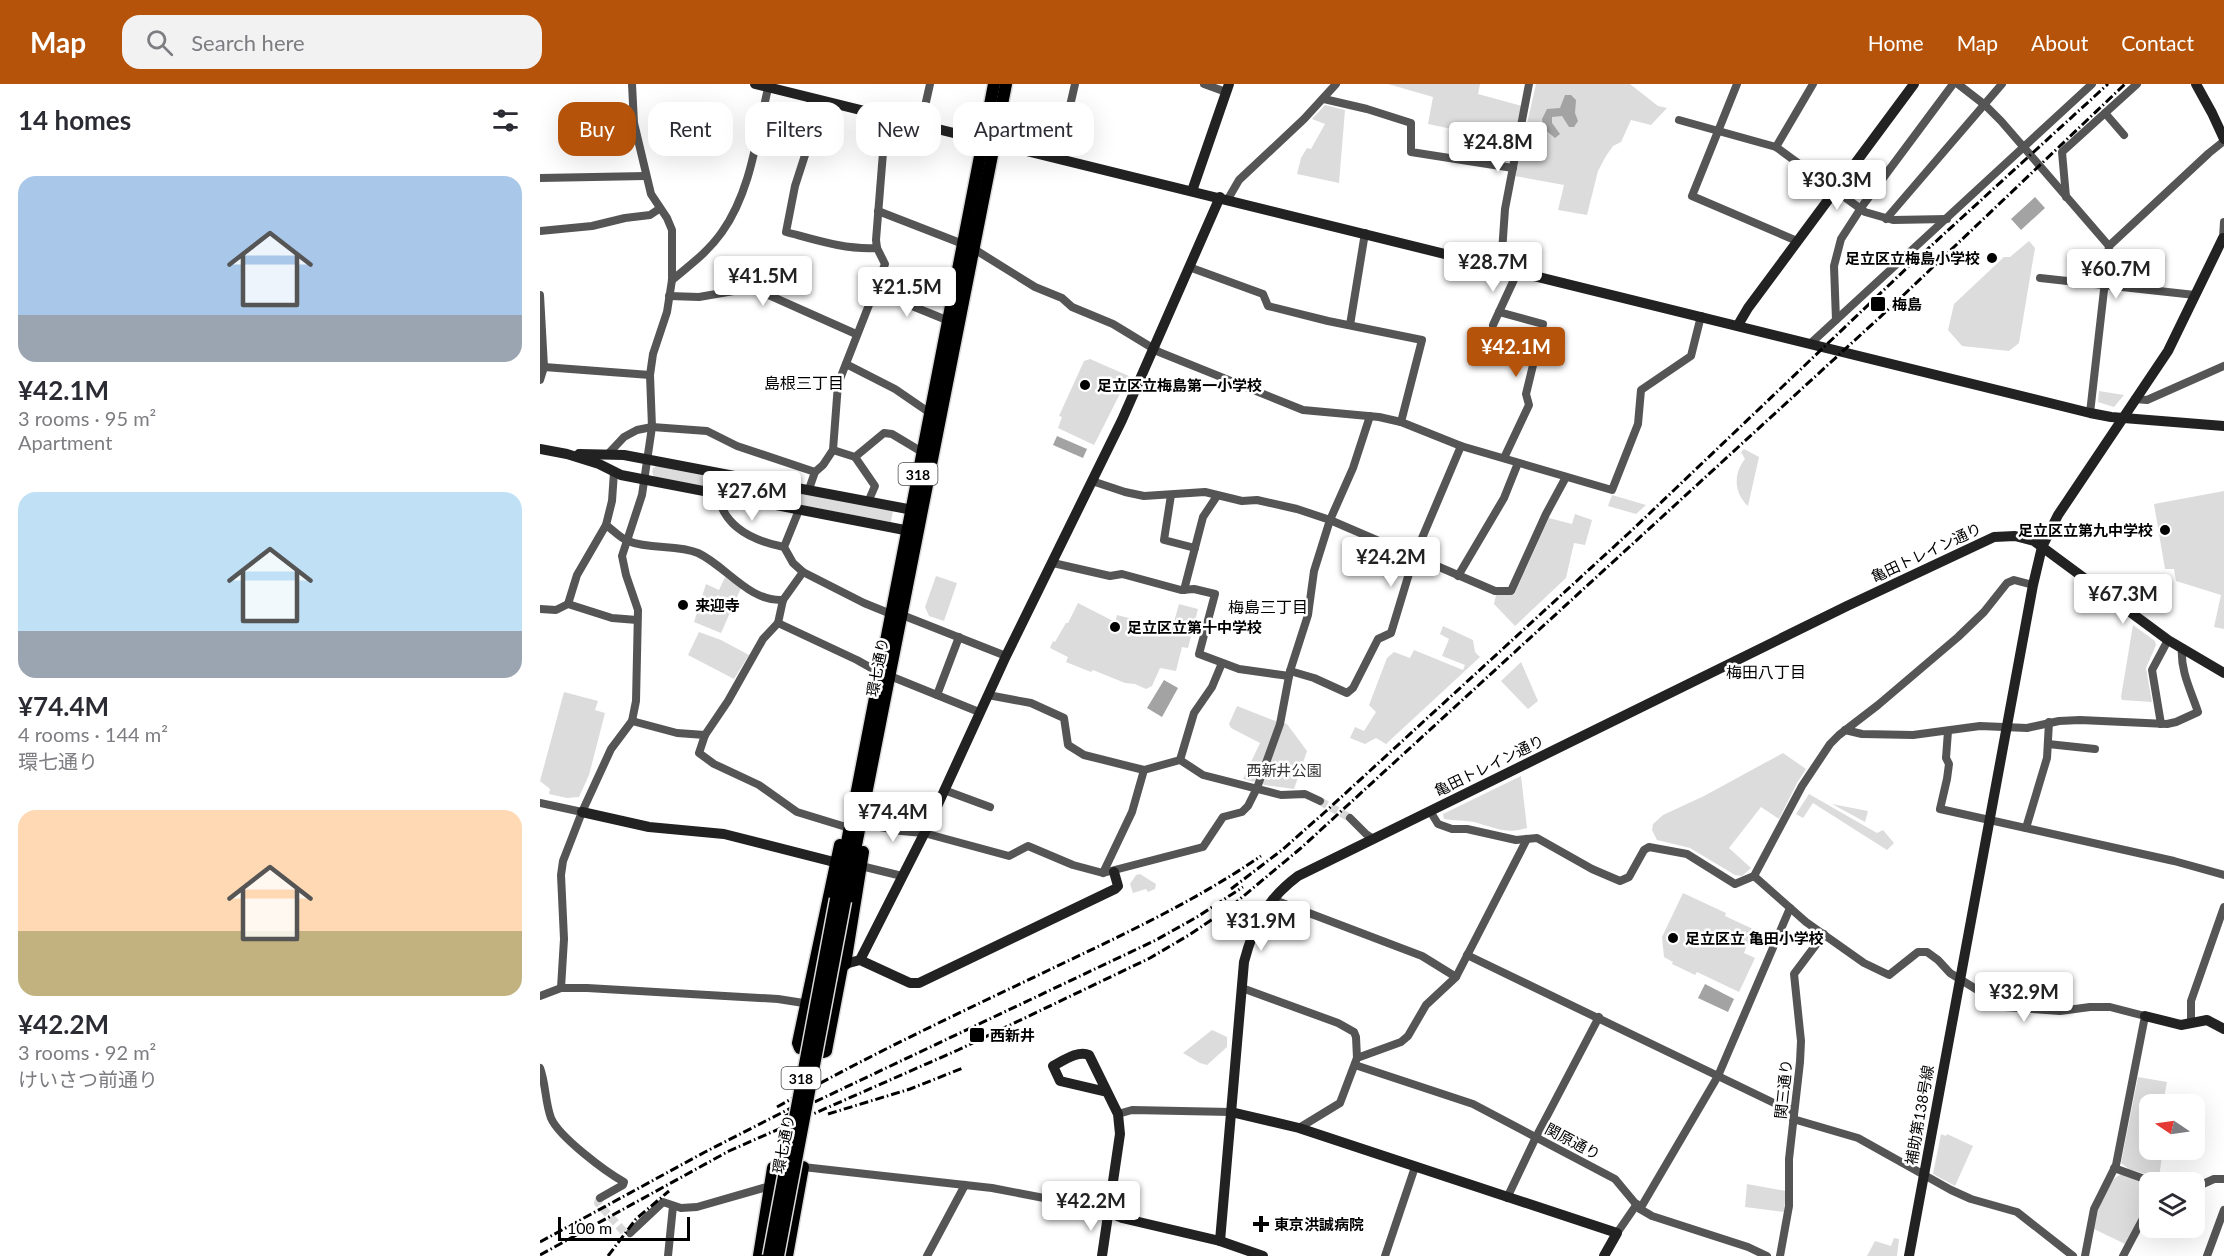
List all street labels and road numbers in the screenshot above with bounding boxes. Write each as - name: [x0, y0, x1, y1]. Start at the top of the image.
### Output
- road number: 318: [898, 463, 938, 485]
- street label: 亀田トレイン通り: [1868, 518, 1984, 586]
- street label: 環七通り: [862, 636, 892, 698]
- street label: 亀田トレイン通り: [1431, 731, 1547, 799]
- street label: 関三通り: [1771, 1058, 1795, 1120]
- street label: 補助第138号線: [1901, 1064, 1937, 1166]
- road number: 318: [782, 1067, 820, 1089]
- street label: 環七通り: [768, 1113, 798, 1175]
- street label: 関原通り: [1542, 1119, 1604, 1163]

